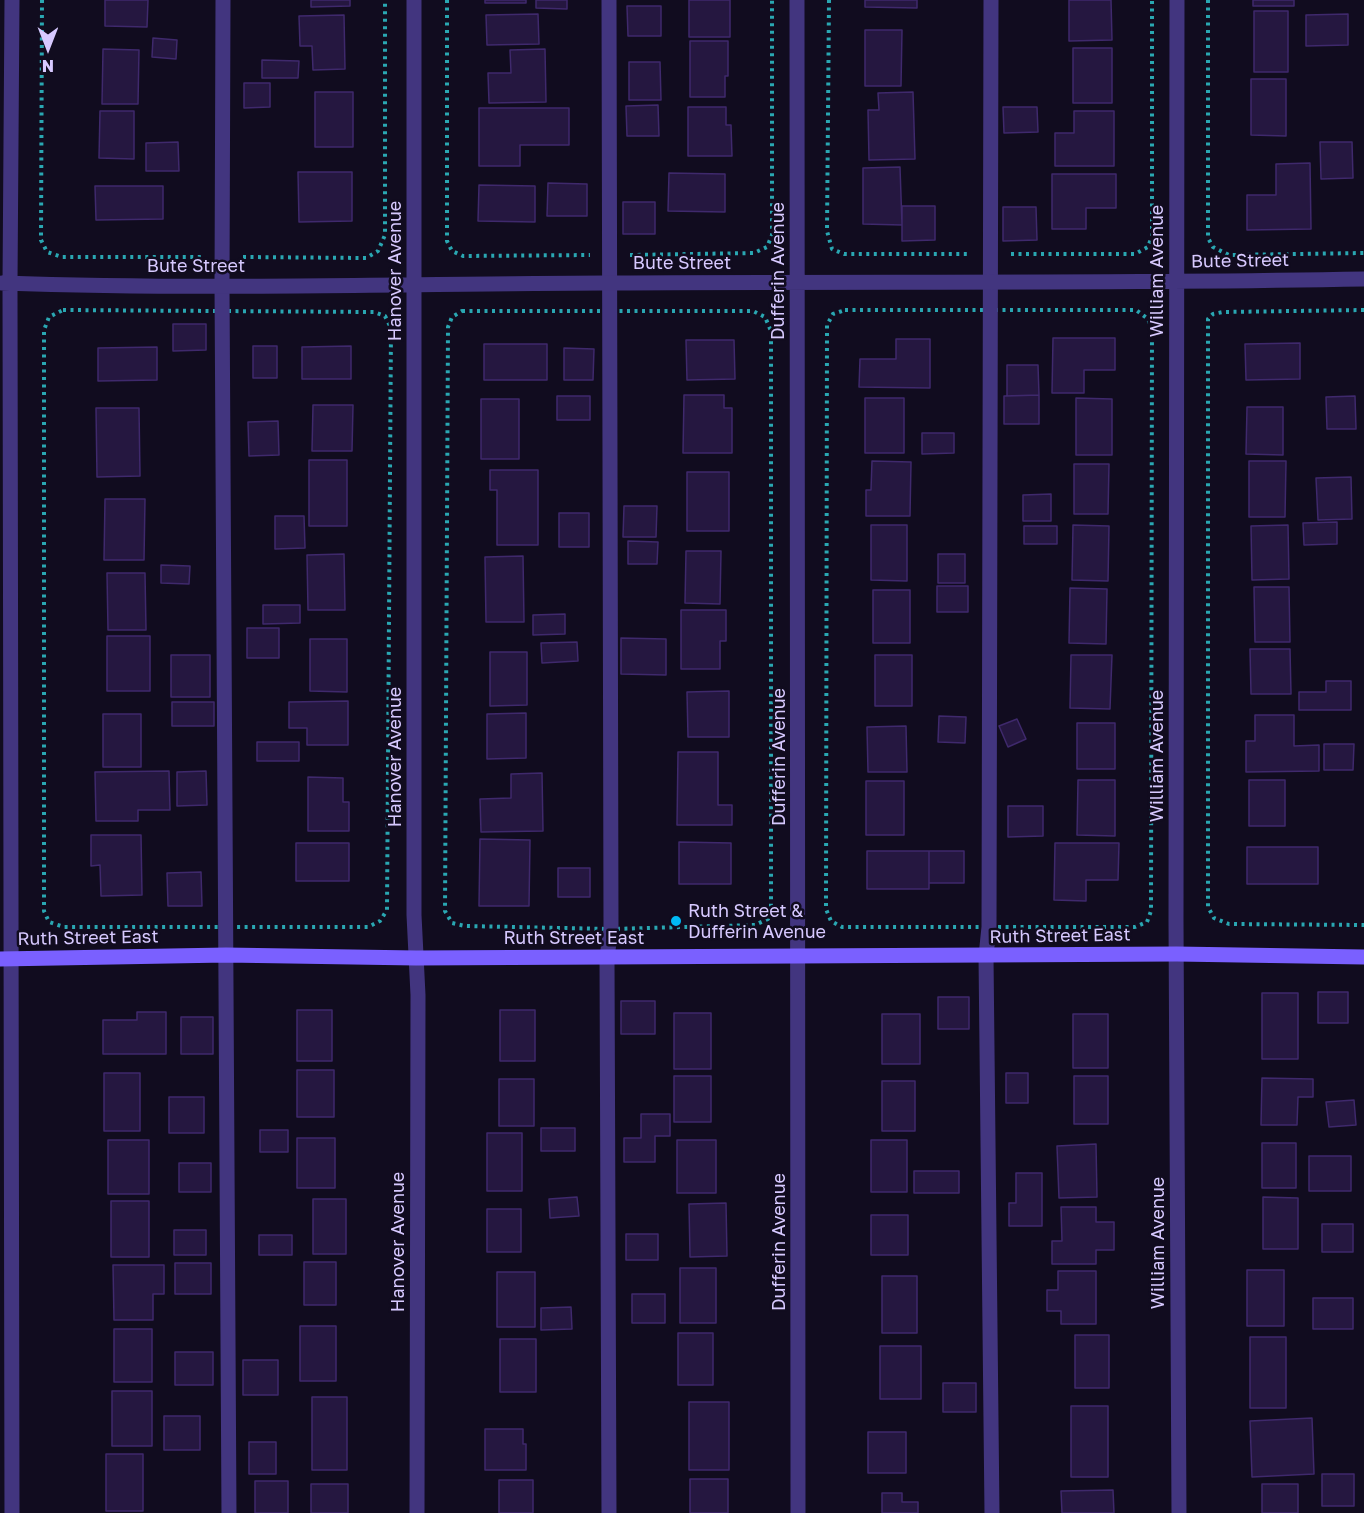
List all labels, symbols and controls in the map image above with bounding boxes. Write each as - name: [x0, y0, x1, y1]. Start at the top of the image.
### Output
- north arrow: [18, 18, 78, 78]
- text: N: [42, 56, 54, 76]
- street label: Hanover Avenue: [384, 201, 406, 341]
- street label: Dufferin Avenue: [767, 202, 789, 340]
- street label: William Avenue: [1146, 205, 1168, 337]
- street label: Bute Street: [1191, 249, 1289, 273]
- street label: Bute Street: [633, 252, 731, 274]
- street label: Bute Street: [147, 255, 245, 277]
- street label: Hanover Avenue: [384, 687, 406, 827]
- street label: Dufferin Avenue: [768, 688, 790, 826]
- street label: William Avenue: [1146, 690, 1168, 822]
- place label: Ruth Street & Dufferin Avenue: [688, 900, 826, 942]
- marker: Ruth Street & Dufferin Avenue: [669, 914, 683, 928]
- street label: Ruth Street East: [989, 924, 1131, 948]
- street label: Ruth Street East: [17, 926, 159, 950]
- street label: Ruth Street East: [503, 927, 645, 949]
- street label: Hanover Avenue: [387, 1172, 409, 1312]
- street label: Dufferin Avenue: [768, 1173, 790, 1311]
- street label: William Avenue: [1147, 1177, 1169, 1309]

